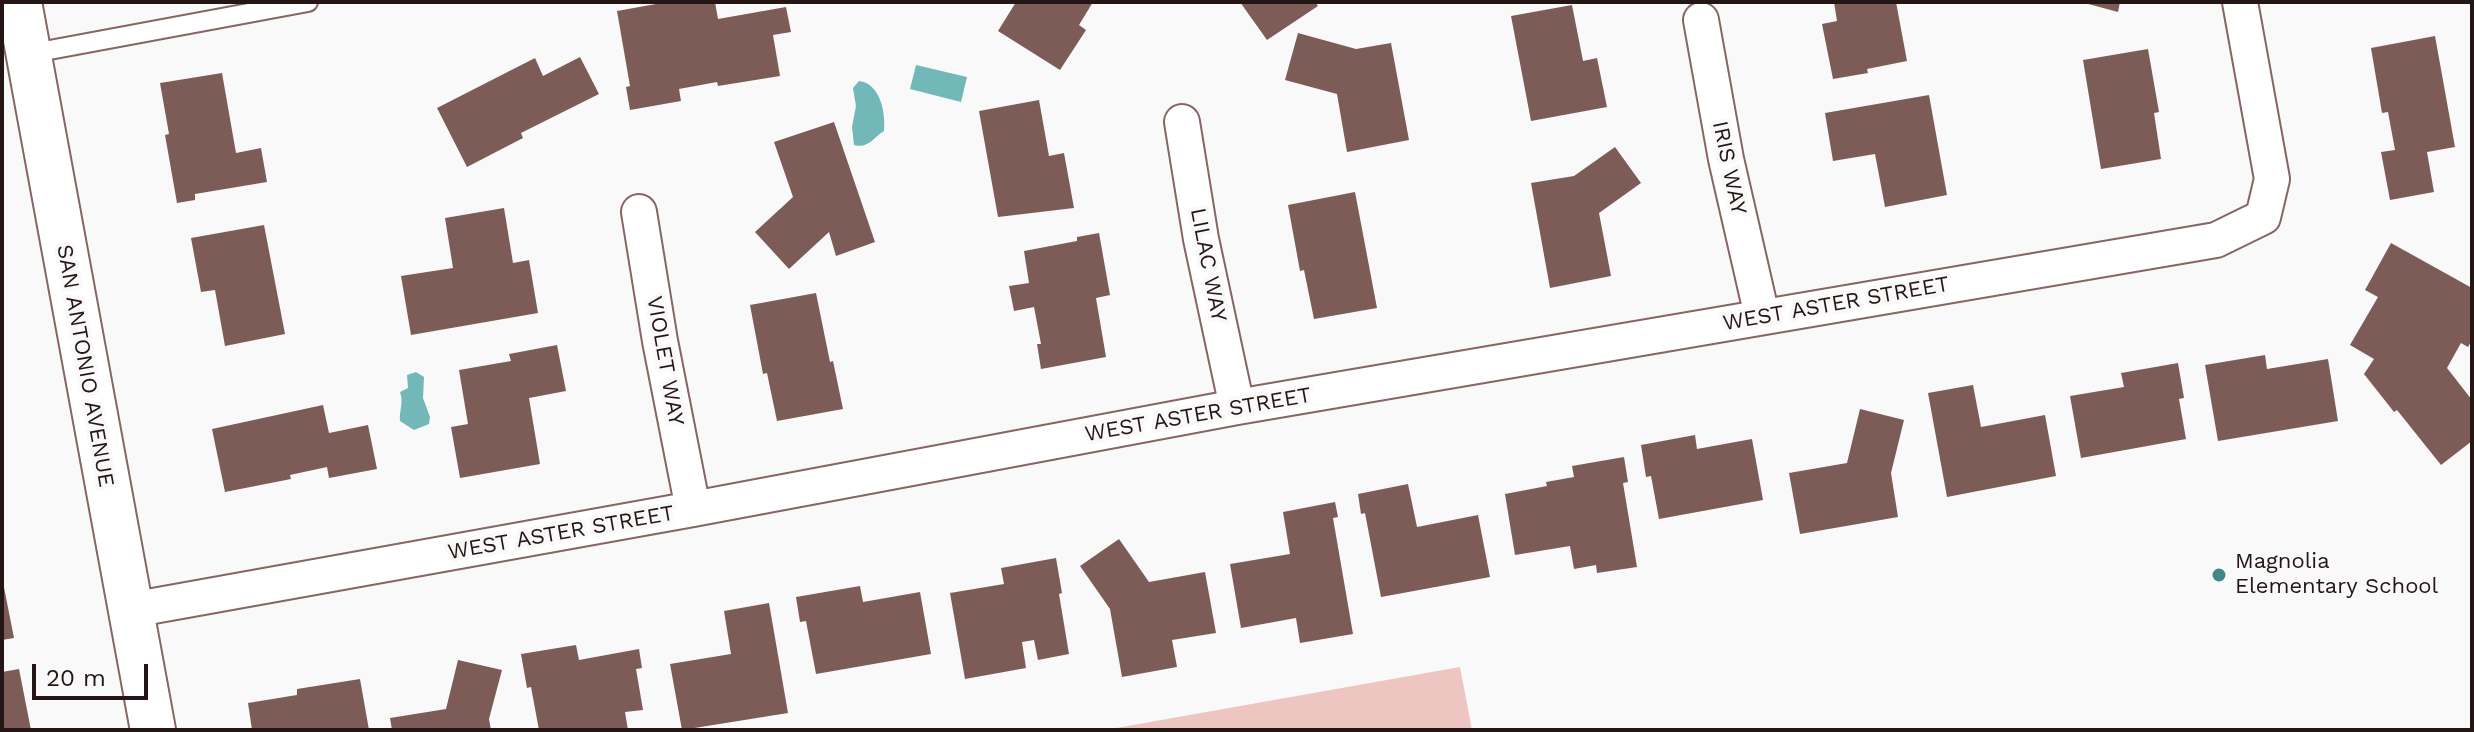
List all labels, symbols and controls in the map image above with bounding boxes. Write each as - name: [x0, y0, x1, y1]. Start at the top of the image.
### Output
- street label: IRIS WAY: [1706, 119, 1752, 217]
- street label: LILAC WAY: [1184, 206, 1232, 324]
- street label: SAN ANTONIO AVENUE: [51, 243, 119, 489]
- street label: WEST ASTER STREET: [1721, 271, 1951, 337]
- street label: VIOLET WAY: [641, 294, 689, 428]
- street label: WEST ASTER STREET: [1083, 382, 1313, 448]
- street label: WEST ASTER STREET: [446, 500, 676, 566]
- place label: Magnolia Elementary School: [2235, 549, 2438, 600]
- marker: Magnolia Elementary School: [2210, 566, 2228, 584]
- scale bar: [36, 648, 152, 698]
- text: 20 m: [46, 664, 106, 692]

